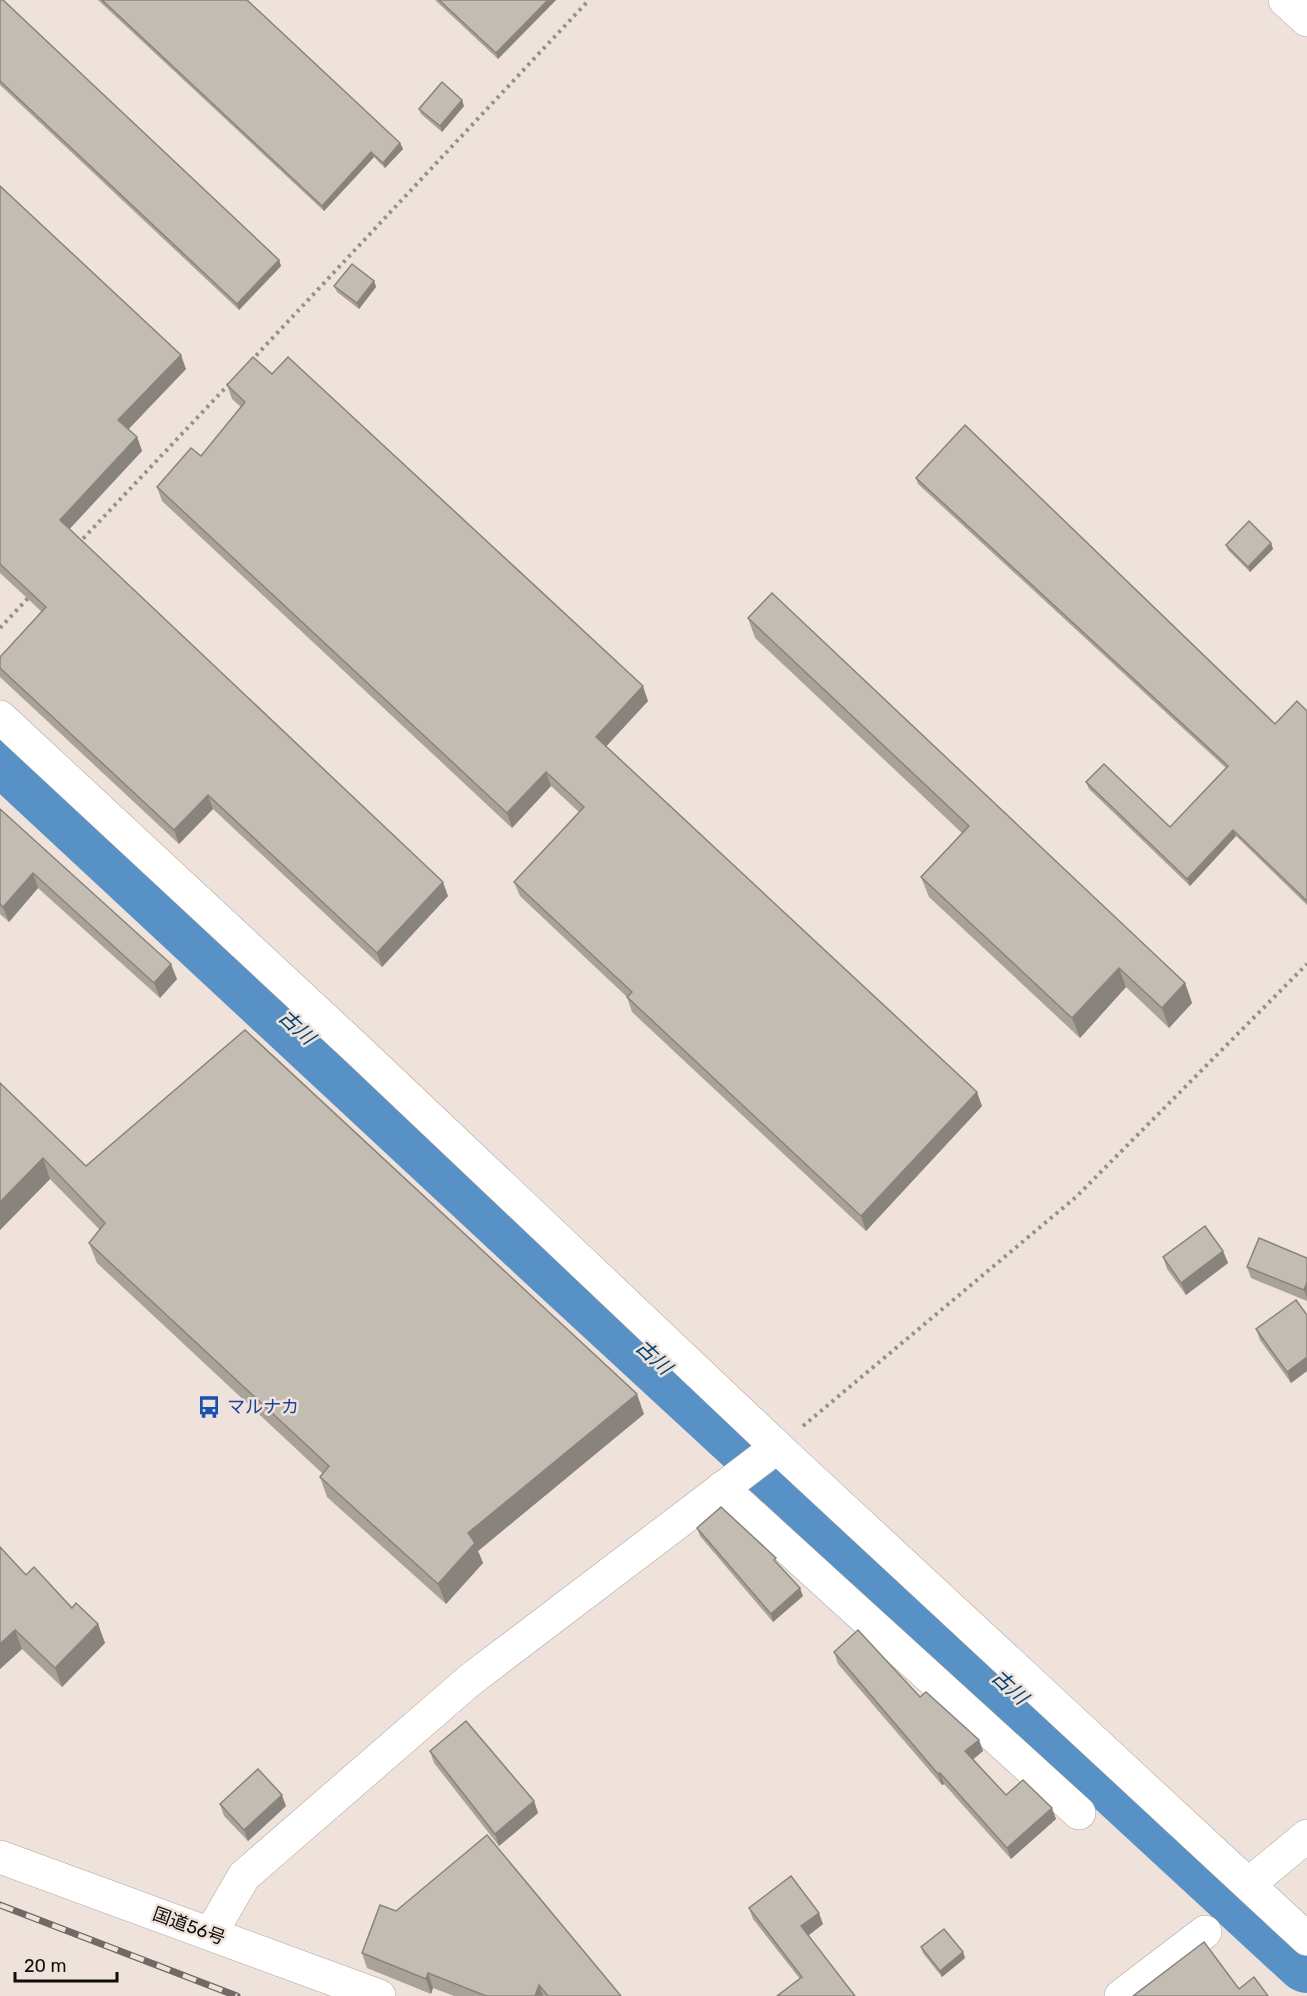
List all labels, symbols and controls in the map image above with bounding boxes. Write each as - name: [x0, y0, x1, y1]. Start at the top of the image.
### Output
- water label: 古川: [274, 1005, 321, 1051]
- water label: 古川: [631, 1335, 678, 1381]
- bus stop icon: マルナカ: [196, 1394, 222, 1420]
- place label: マルナカ: [227, 1396, 299, 1418]
- water label: 古川: [987, 1665, 1034, 1711]
- street label: 国道56号: [150, 1903, 228, 1949]
- scale bar: [15, 1945, 117, 1983]
- text: 20 m: [24, 1955, 66, 1977]

